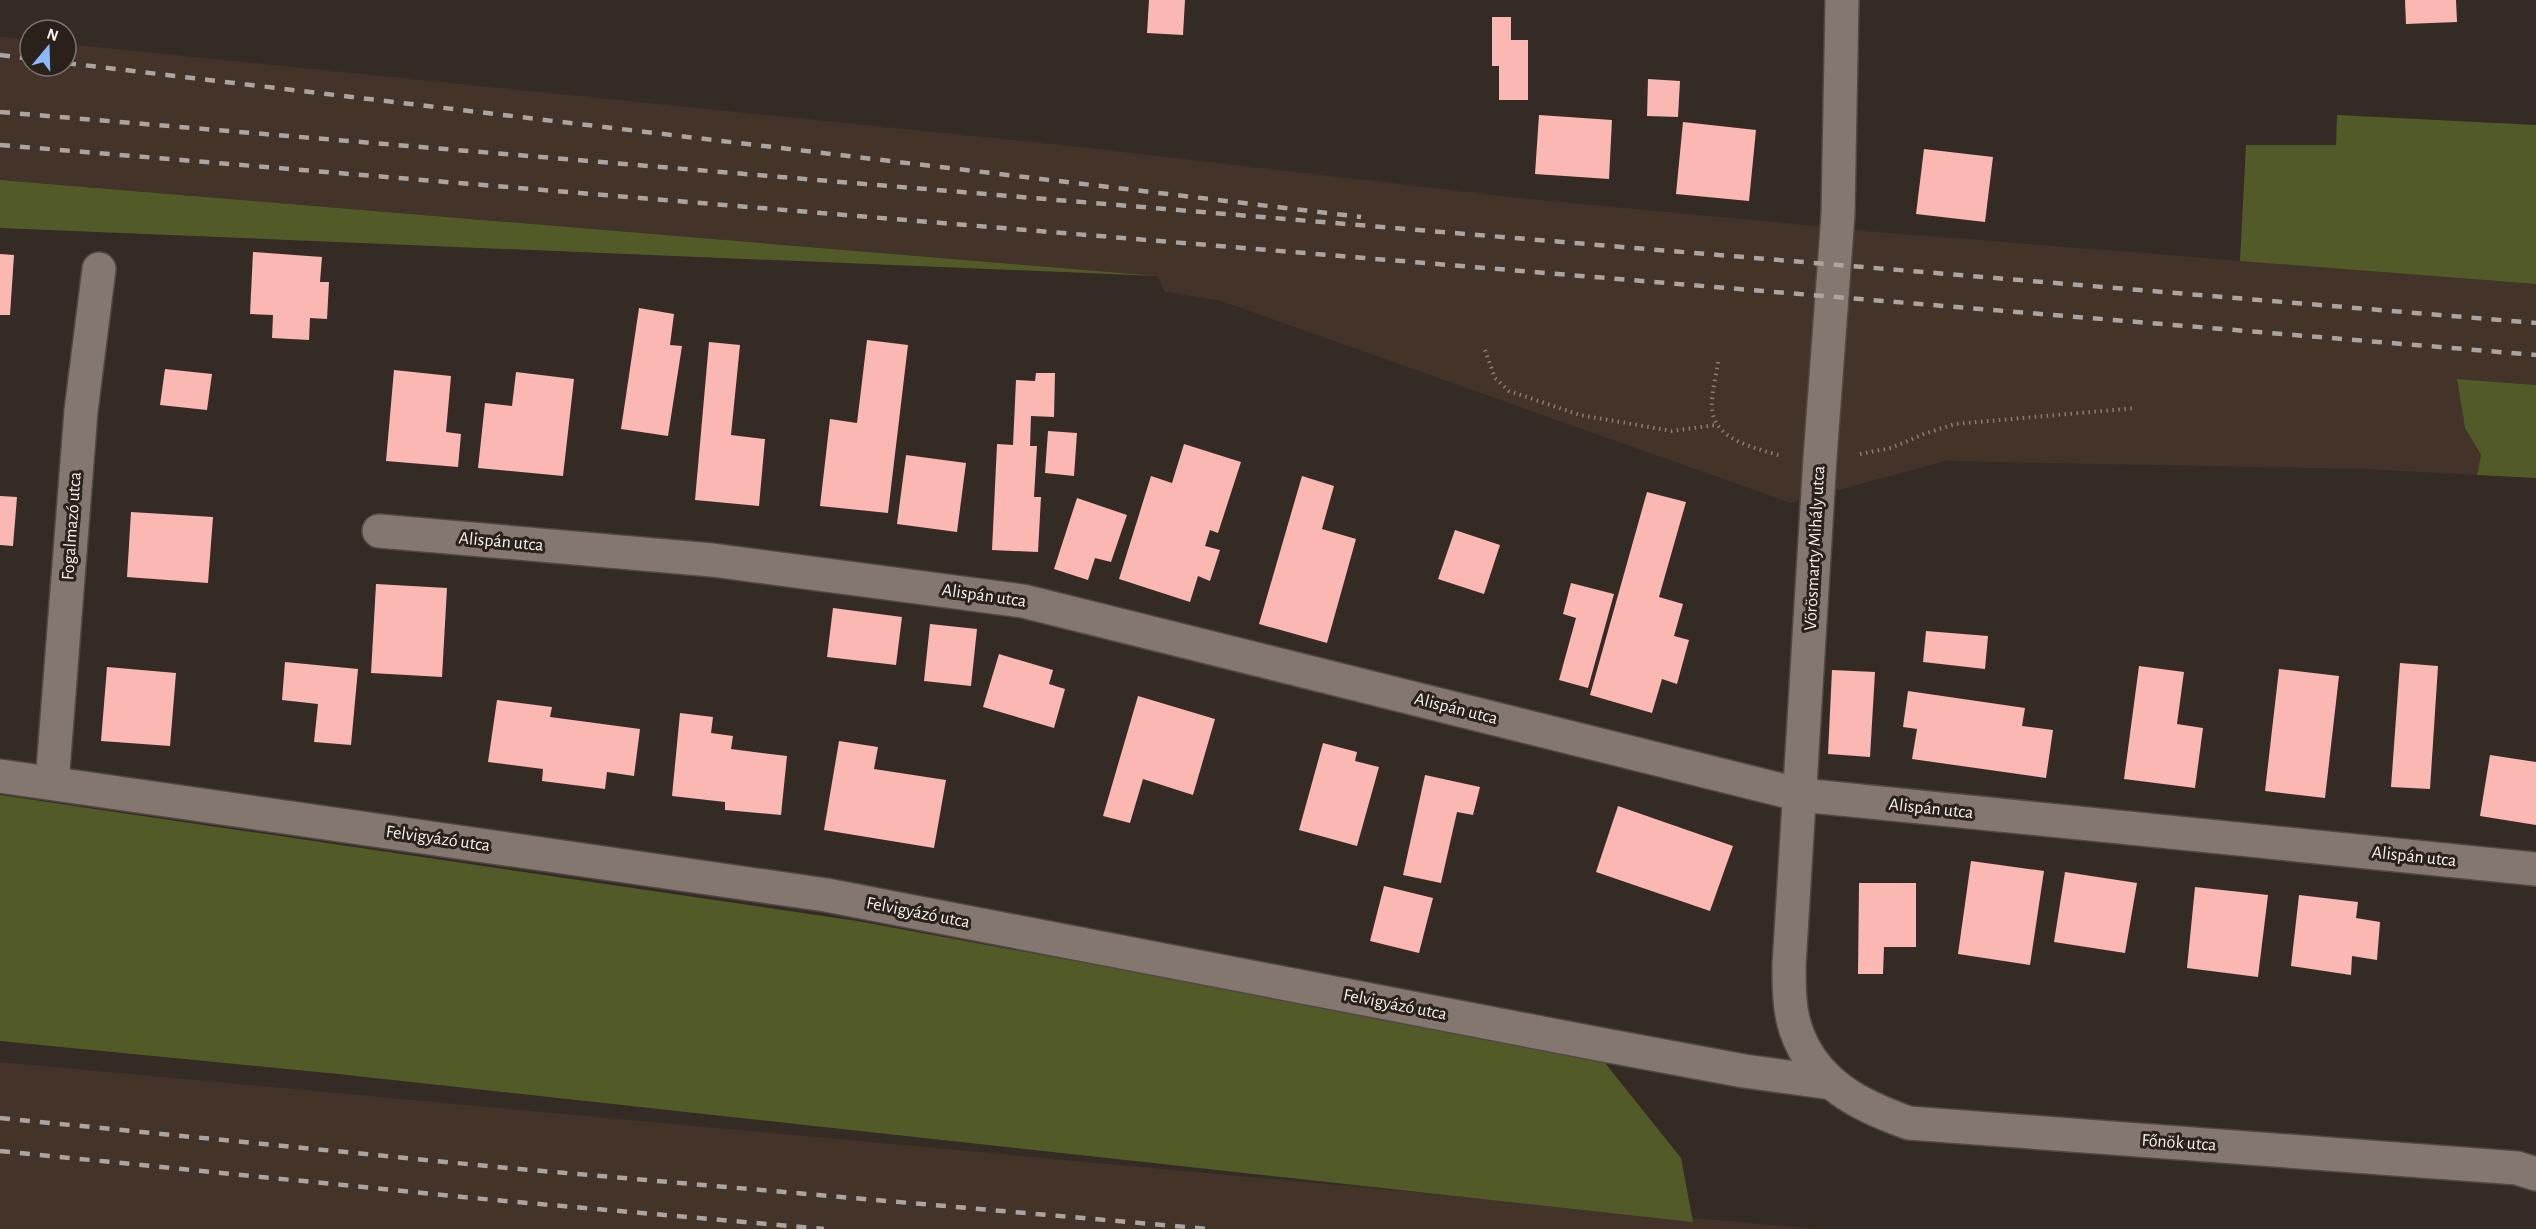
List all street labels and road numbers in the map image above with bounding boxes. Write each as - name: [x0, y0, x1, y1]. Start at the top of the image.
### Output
- street label: Vörösmarty Mihály utca: [1802, 465, 1828, 631]
- street label: Fogalmazó utca: [59, 471, 85, 581]
- street label: Alispán utca: [458, 529, 544, 555]
- street label: Alispán utca: [941, 581, 1027, 611]
- street label: Alispán utca: [1413, 690, 1499, 728]
- street label: Alispán utca: [1888, 796, 1974, 822]
- street label: Felvigyázó utca: [385, 823, 491, 855]
- street label: Alispán utca: [2371, 844, 2457, 870]
- street label: Felvigyázó utca: [865, 894, 971, 932]
- street label: Felvigyázó utca: [1342, 986, 1448, 1024]
- street label: Főnök utca: [2141, 1131, 2217, 1155]

